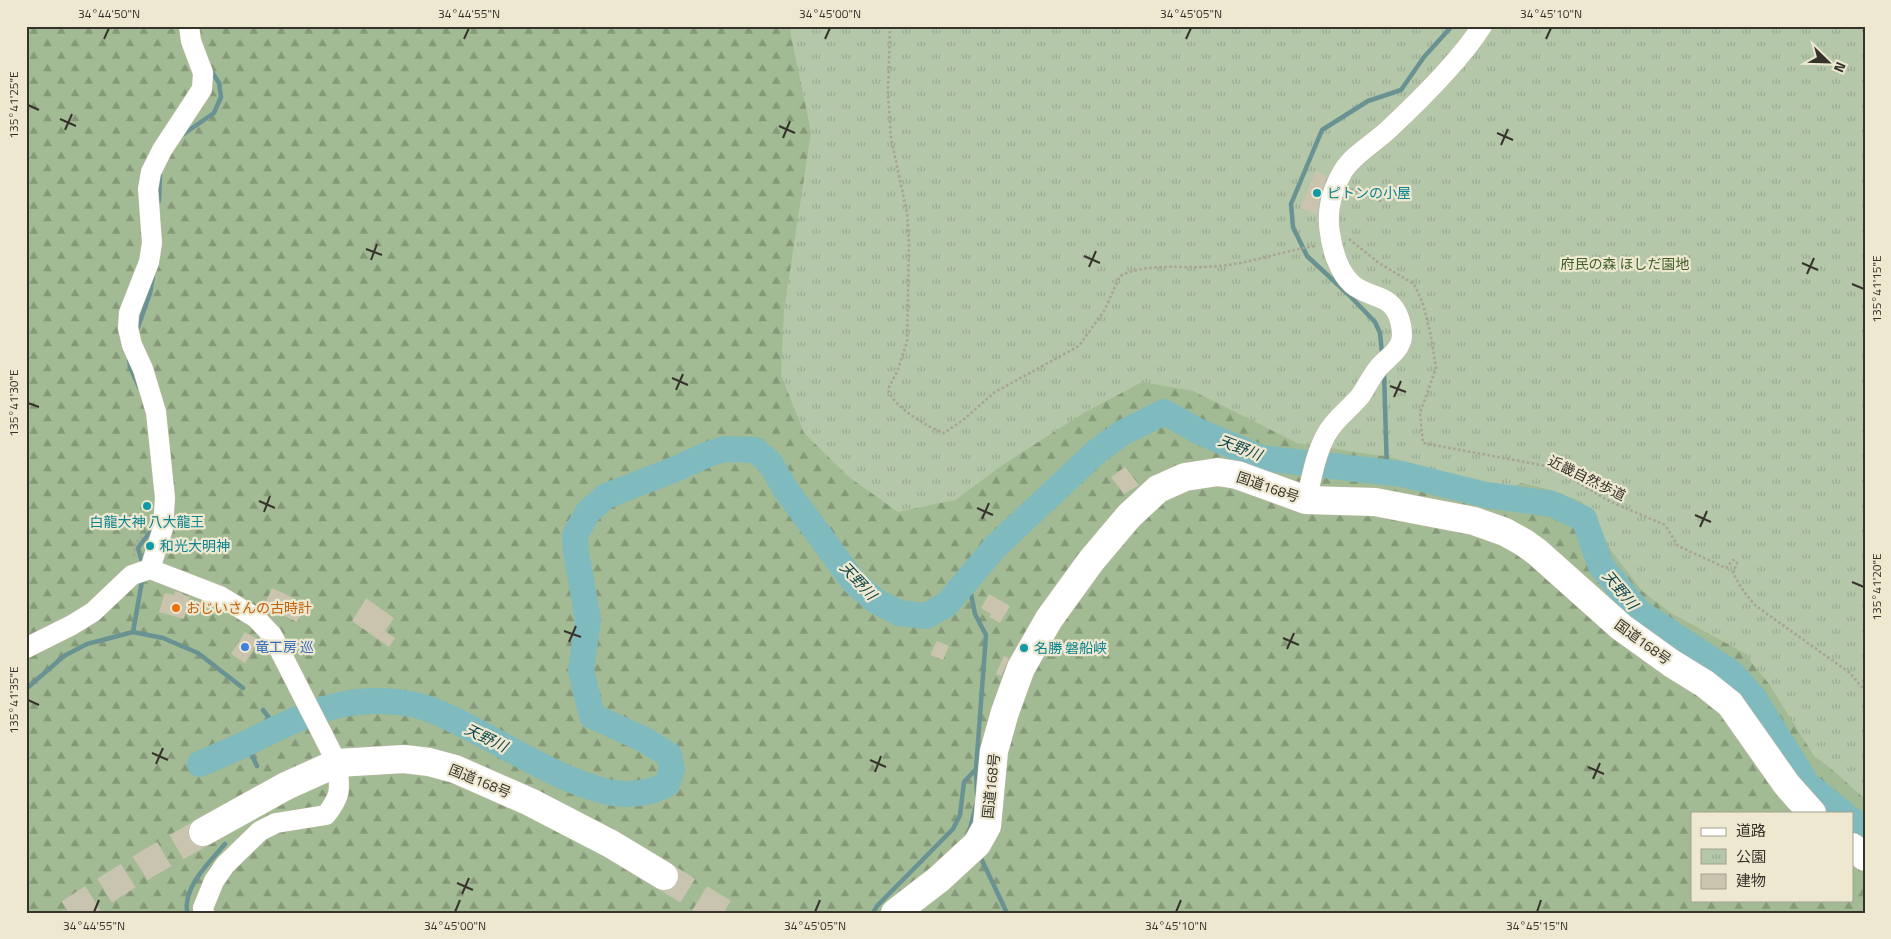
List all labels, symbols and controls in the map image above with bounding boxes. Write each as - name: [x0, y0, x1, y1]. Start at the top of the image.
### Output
- text: 34°44'50"N: [78, 4, 140, 23]
- text: 34°44'55"N: [438, 4, 500, 23]
- text: 34°45'00"N: [799, 4, 861, 23]
- text: 34°45'05"N: [1160, 4, 1222, 23]
- text: 34°45'10"N: [1520, 4, 1582, 23]
- north arrow: [1804, 38, 1854, 88]
- text: N: [1829, 59, 1852, 76]
- text: 135°41'25"E: [4, 71, 23, 139]
- place label: ピトンの小屋: [1327, 182, 1411, 203]
- marker: ピトンの小屋: [1311, 187, 1323, 199]
- park label: 府民の森 ほしだ園地: [1560, 253, 1690, 274]
- text: 135°41'15"E: [1867, 255, 1886, 323]
- text: 135°41'30"E: [4, 369, 23, 437]
- water label: 天野川: [1215, 429, 1267, 467]
- street label: 近畿自然歩道: [1545, 450, 1630, 505]
- street label: 国道168号: [1234, 466, 1303, 507]
- marker: 白龍大神 八大龍王: [141, 500, 153, 512]
- place label: 白龍大神 八大龍王: [89, 511, 205, 532]
- place label: 和光大明神: [160, 535, 230, 556]
- marker: 和光大明神: [144, 540, 156, 552]
- text: 135°41'20"E: [1867, 553, 1886, 621]
- water label: 天野川: [835, 556, 883, 606]
- water label: 天野川: [1597, 565, 1645, 616]
- place label: おじいさんの古時計: [186, 597, 312, 618]
- marker: おじいさんの古時計: [170, 602, 182, 614]
- street label: 国道168号: [1611, 614, 1676, 669]
- place label: 竜工房 巡: [255, 636, 314, 657]
- place label: 名勝 磐船峡: [1034, 637, 1107, 658]
- marker: 竜工房 巡: [239, 641, 251, 653]
- marker: 名勝 磐船峡: [1018, 642, 1030, 654]
- text: 135°41'35"E: [4, 666, 23, 734]
- water label: 天野川: [461, 717, 513, 759]
- street label: 国道168号: [977, 752, 1004, 820]
- street label: 国道168号: [446, 759, 515, 803]
- legend: [1691, 812, 1854, 902]
- text: 道路: [1736, 819, 1766, 842]
- text: 公園: [1736, 845, 1766, 868]
- text: 建物: [1736, 869, 1766, 892]
- text: 34°44'55"N: [63, 916, 125, 935]
- text: 34°45'00"N: [424, 916, 486, 935]
- text: 34°45'05"N: [784, 916, 846, 935]
- text: 34°45'10"N: [1145, 916, 1207, 935]
- text: 34°45'15"N: [1506, 916, 1568, 935]

